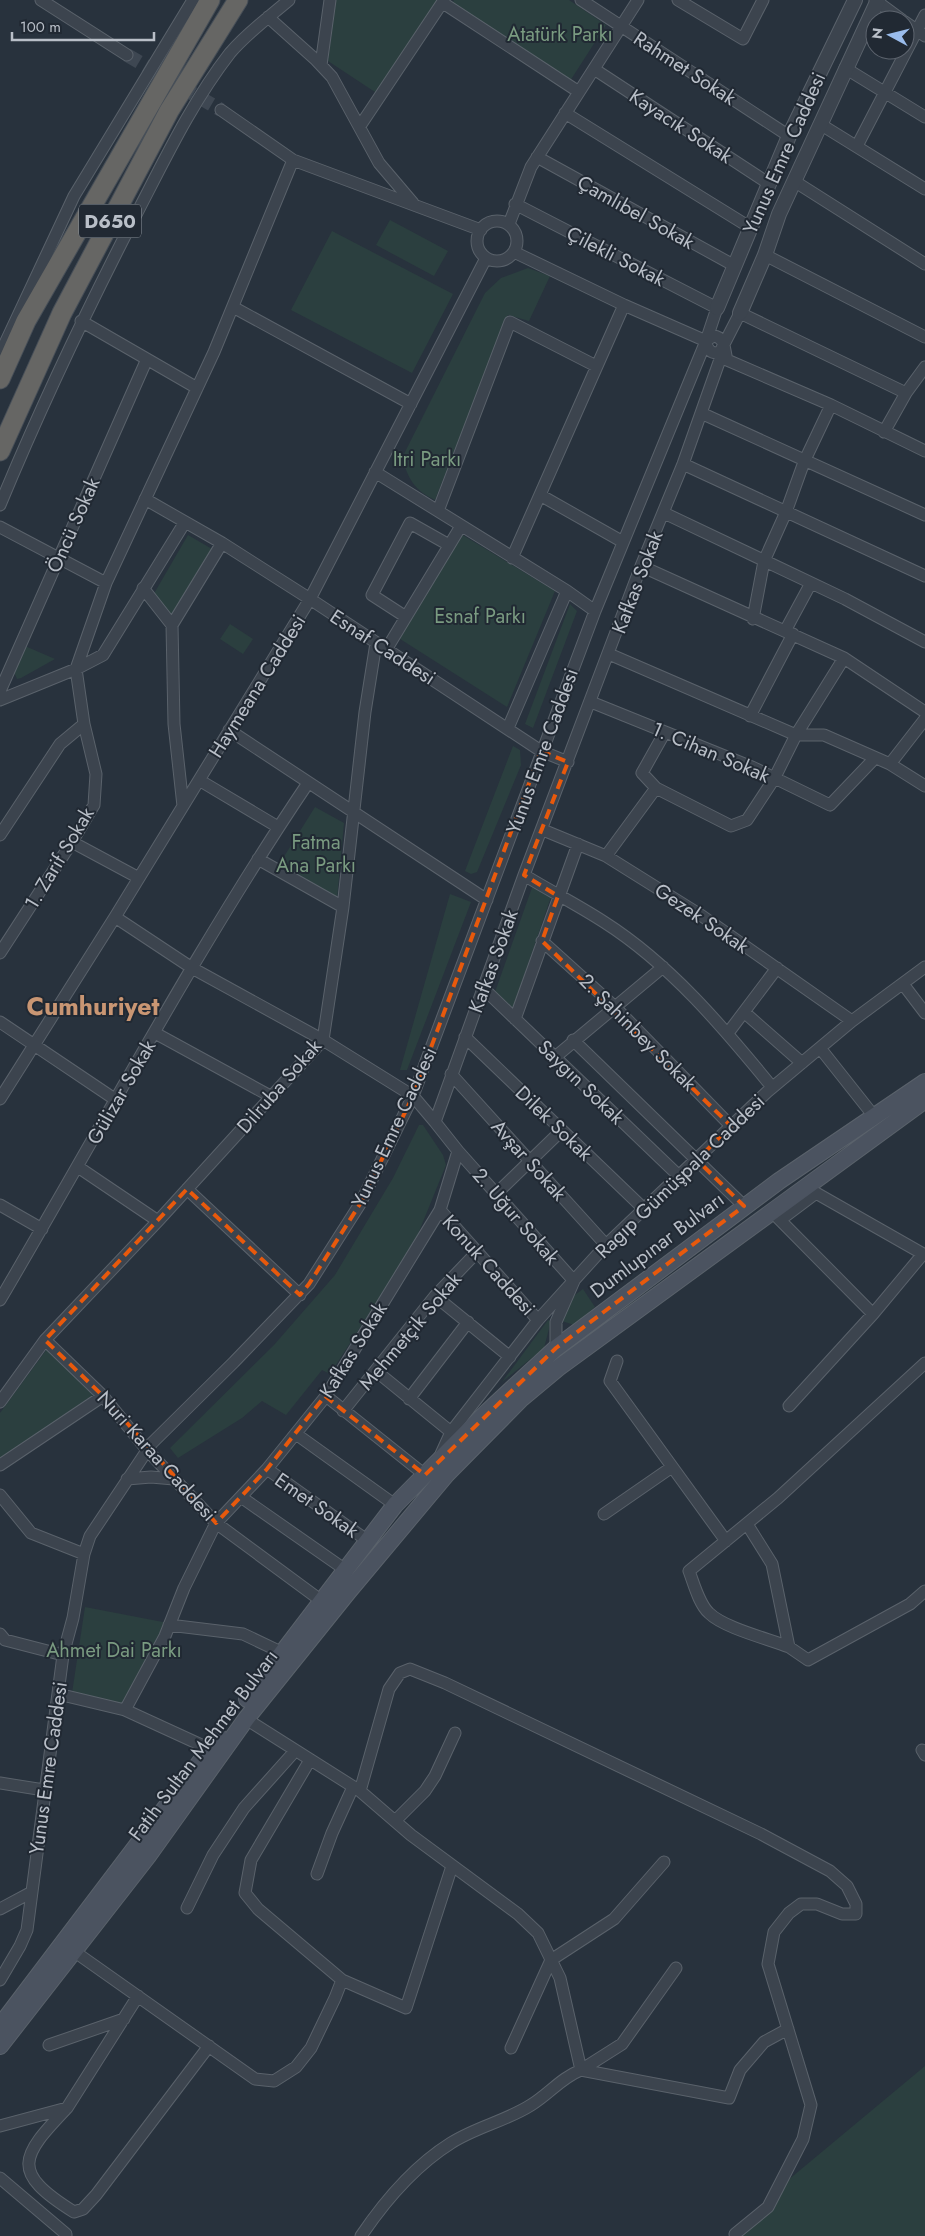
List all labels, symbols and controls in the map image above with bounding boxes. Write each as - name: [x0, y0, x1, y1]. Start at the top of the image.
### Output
- scale bar: [12, 10, 155, 42]
- north arrow: [865, 10, 915, 60]
- text: 100 m: [20, 16, 61, 38]
- park label: Atatürk Parkı: [507, 20, 613, 49]
- street label: Rahmet Sokak: [628, 24, 742, 113]
- text: N: [866, 27, 888, 40]
- street label: Yunus Emre Caddesi: [736, 68, 833, 239]
- street label: Kayacık Sokak: [623, 82, 738, 171]
- street label: Çamlıbel Sokak: [572, 168, 700, 257]
- road number: D650: [79, 205, 141, 238]
- street label: Çilekli Sokak: [561, 219, 670, 294]
- park label: Itri Parkı: [393, 445, 461, 474]
- street label: Öncü Sokak: [40, 473, 107, 577]
- street label: Kafkas Sokak: [605, 526, 670, 638]
- street label: Esnaf Caddesi: [324, 602, 441, 692]
- park label: Esnaf Parkı: [434, 602, 526, 631]
- street label: Haymeana Caddesi: [202, 609, 313, 763]
- street label: Yunus Emre Caddesi: [499, 664, 586, 838]
- street label: 1. Cihan Sokak: [647, 715, 774, 790]
- street label: 1. Zarif Sokak: [18, 802, 101, 915]
- park label: Fatma Ana Parkı: [276, 828, 356, 880]
- street label: Gezek Sokak: [649, 876, 755, 961]
- street label: Kafkas Sokak: [461, 905, 526, 1017]
- street label: 2. Şahinbey Sokak: [572, 967, 703, 1098]
- district label: Cumhuriyet: [26, 988, 160, 1024]
- street label: Dilruba Sokak: [230, 1033, 329, 1140]
- street label: Saygın Sokak: [531, 1033, 631, 1132]
- street label: Gülizar Sokak: [80, 1034, 163, 1150]
- street label: Yunus Emre Caddesi: [344, 1042, 444, 1212]
- street label: Dilek Sokak: [508, 1079, 599, 1168]
- street label: Ragıp Gümüşpala Caddesi: [589, 1087, 772, 1265]
- street label: Avşar Sokak: [484, 1113, 573, 1208]
- street label: 2. Uğur Sokak: [465, 1162, 566, 1271]
- street label: Dumlupınar Bulvarı: [584, 1185, 730, 1305]
- street label: Konuk Caddesi: [435, 1208, 542, 1322]
- street label: Mehmetçik Sokak: [352, 1266, 469, 1397]
- street label: Kafkas Sokak: [312, 1297, 394, 1404]
- street label: Nuri Karaa Caddesi: [90, 1385, 223, 1528]
- street label: Emet Sokak: [269, 1466, 365, 1545]
- park label: Ahmet Dai Parkı: [46, 1636, 182, 1665]
- street label: Fatih Sultan Mehmet Bulvarı: [122, 1644, 285, 1847]
- street label: Yunus Emre Caddesi: [22, 1680, 75, 1856]

